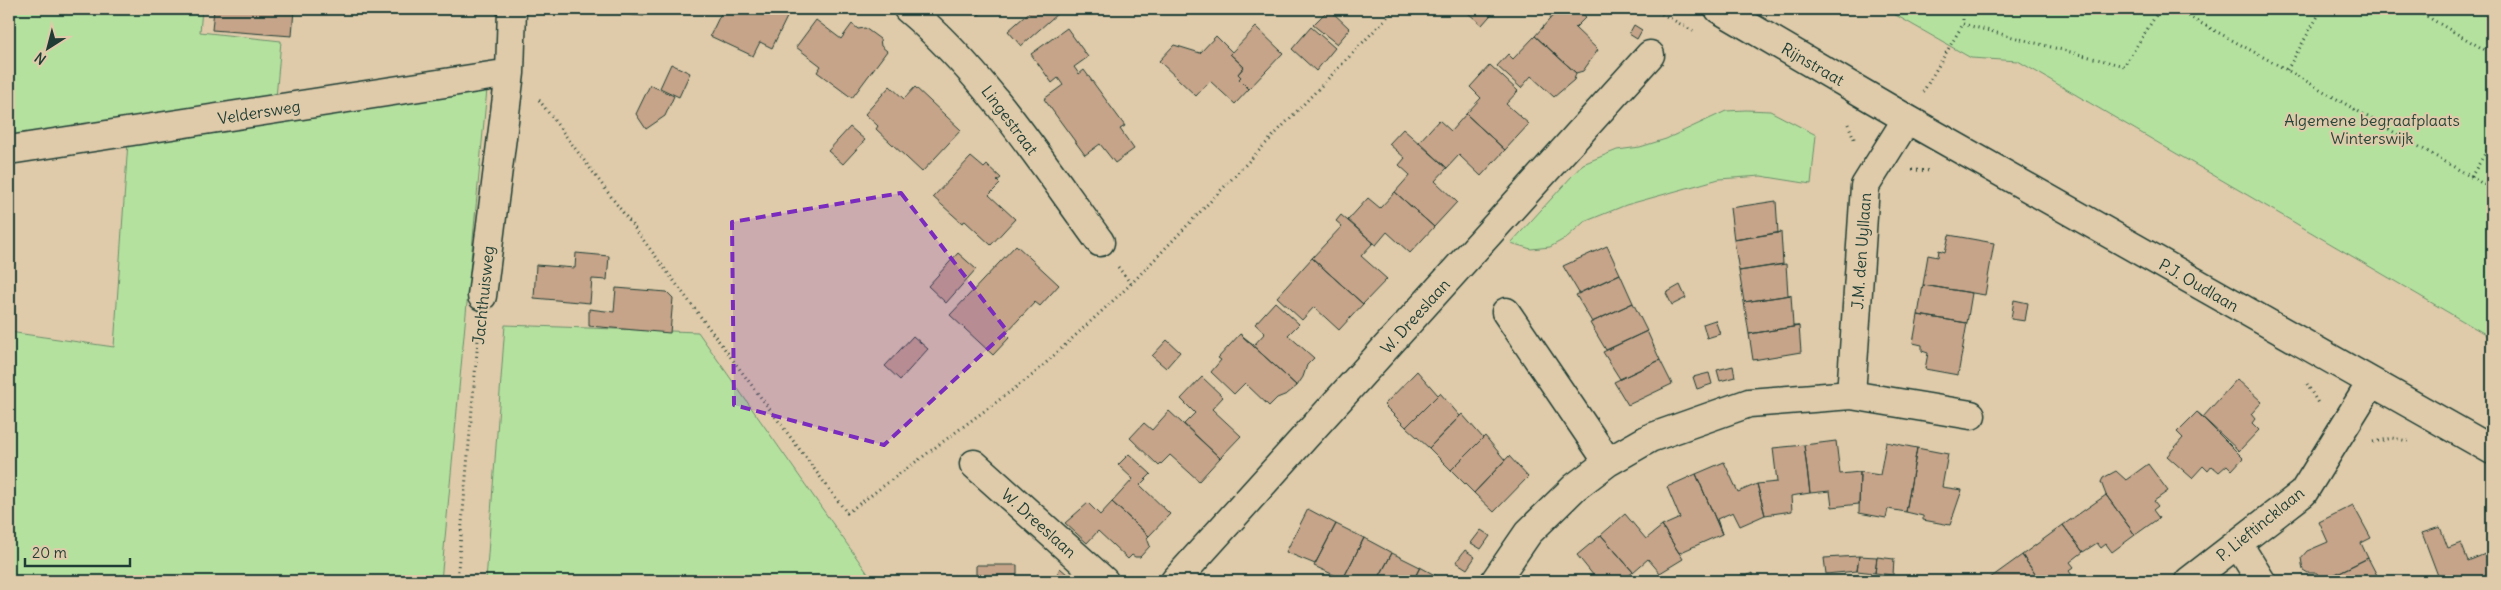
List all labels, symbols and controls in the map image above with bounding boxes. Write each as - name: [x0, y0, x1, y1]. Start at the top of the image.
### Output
- north arrow: [22, 22, 72, 72]
- street label: Rijnstraat: [1778, 38, 1848, 90]
- text: N: [31, 48, 50, 69]
- street label: Lingestraat: [977, 81, 1043, 159]
- street label: Veldersweg: [216, 96, 302, 128]
- park label: Algemene begraafplaats Winterswijk: [2284, 110, 2460, 148]
- street label: J.M. den Uyllaan: [1847, 192, 1875, 310]
- street label: Jachthuisweg: [468, 245, 498, 345]
- street label: P.J. Oudlaan: [2156, 254, 2242, 316]
- street label: W. Dreeslaan: [1376, 274, 1454, 358]
- street label: P. Lieftincklaan: [2212, 483, 2308, 565]
- street label: W. Dreeslaan: [997, 484, 1081, 562]
- scale bar: [25, 535, 130, 567]
- text: 20 m: [32, 543, 67, 562]

